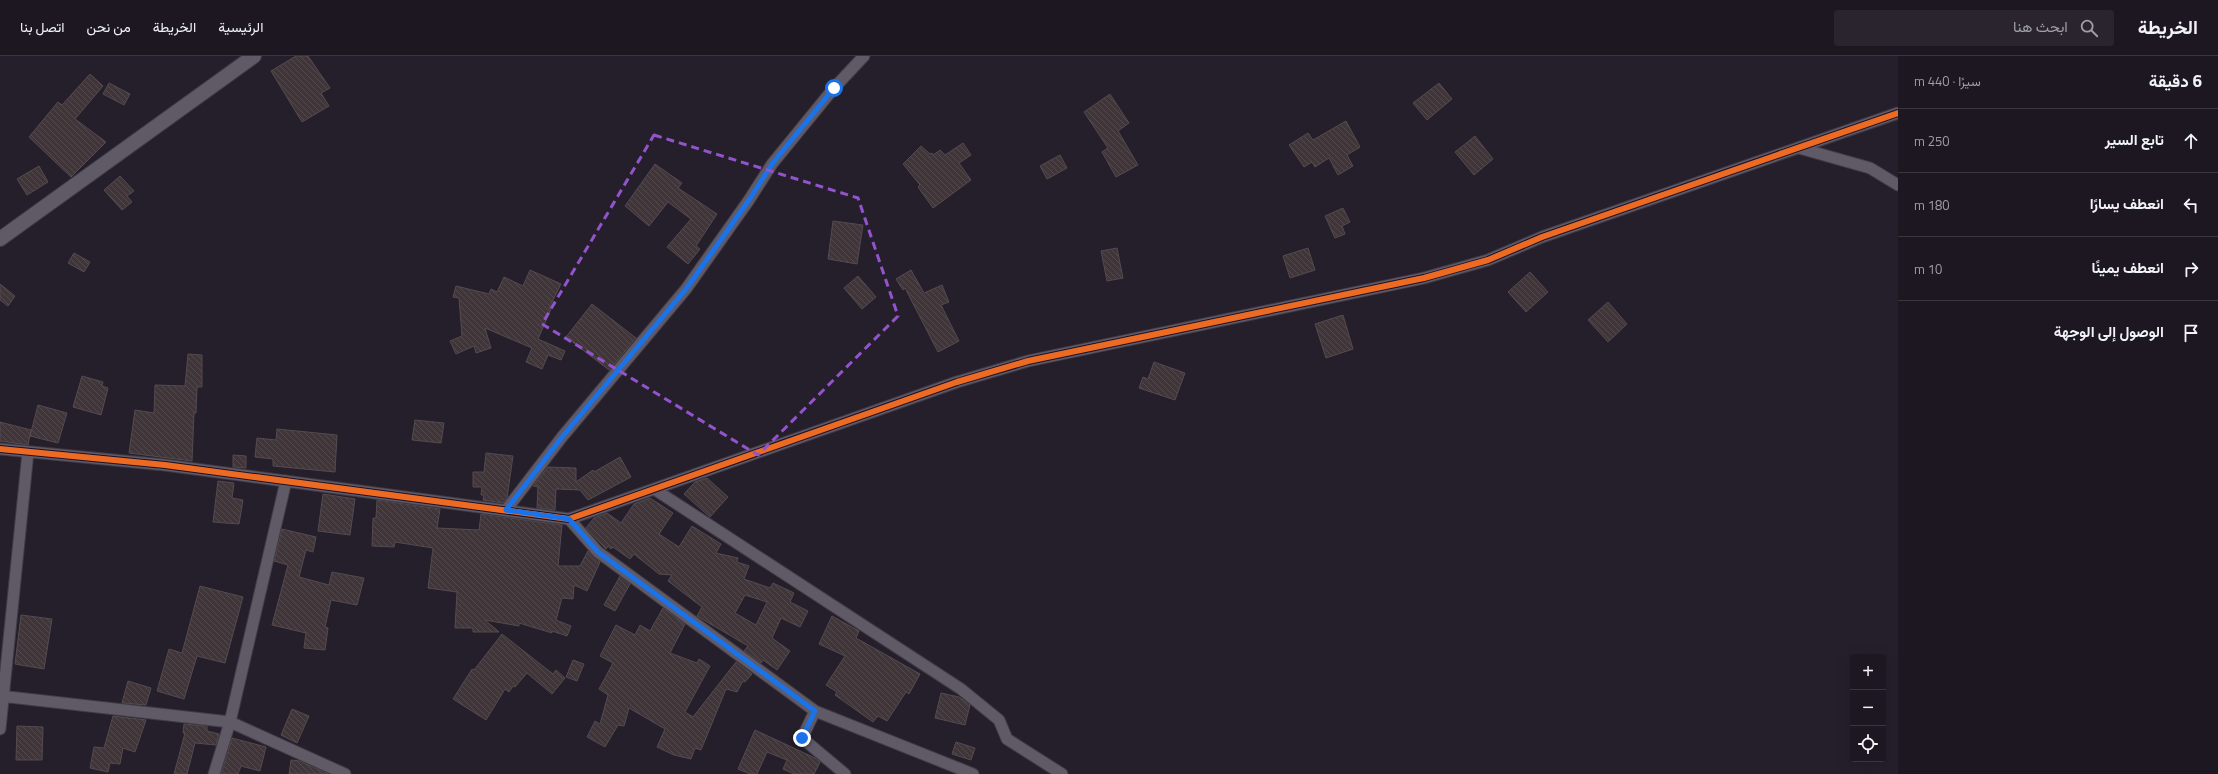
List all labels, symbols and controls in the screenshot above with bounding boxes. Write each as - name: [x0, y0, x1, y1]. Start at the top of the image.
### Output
- search box: [1834, 10, 2114, 46]
- text: الخريطة: [2138, 12, 2198, 41]
- text: ابحث هنا: [2013, 15, 2068, 38]
- text: اتصل بنا: [20, 16, 65, 37]
- text: من نحن: [87, 16, 131, 37]
- text: الخريطة: [153, 16, 196, 37]
- text: الرئيسية: [218, 16, 263, 37]
- icon: search: [2078, 17, 2100, 39]
- text: 6 دقيقة: [2149, 68, 2202, 94]
- text: سيرًا · 440 m: [1914, 71, 1981, 91]
- route start: [825, 79, 843, 97]
- text: تابع السير: [2105, 128, 2164, 151]
- icon: ahead: [2180, 130, 2202, 152]
- text: 250 m: [1914, 131, 1950, 151]
- text: انعطف يسارًا: [2090, 192, 2164, 215]
- icon: left: [2180, 194, 2202, 216]
- text: 180 m: [1914, 195, 1950, 215]
- text: انعطف يمينًا: [2092, 256, 2164, 279]
- icon: right: [2180, 258, 2202, 280]
- text: 10 m: [1914, 259, 1942, 279]
- text: الوصول إلى الوجهة: [2054, 320, 2164, 343]
- icon: arrive: [2180, 322, 2202, 344]
- map controls: [1850, 654, 1886, 762]
- button: +: [1850, 654, 1886, 690]
- button: −: [1850, 690, 1886, 726]
- button: locate: [1850, 726, 1886, 762]
- route end: [793, 729, 811, 747]

